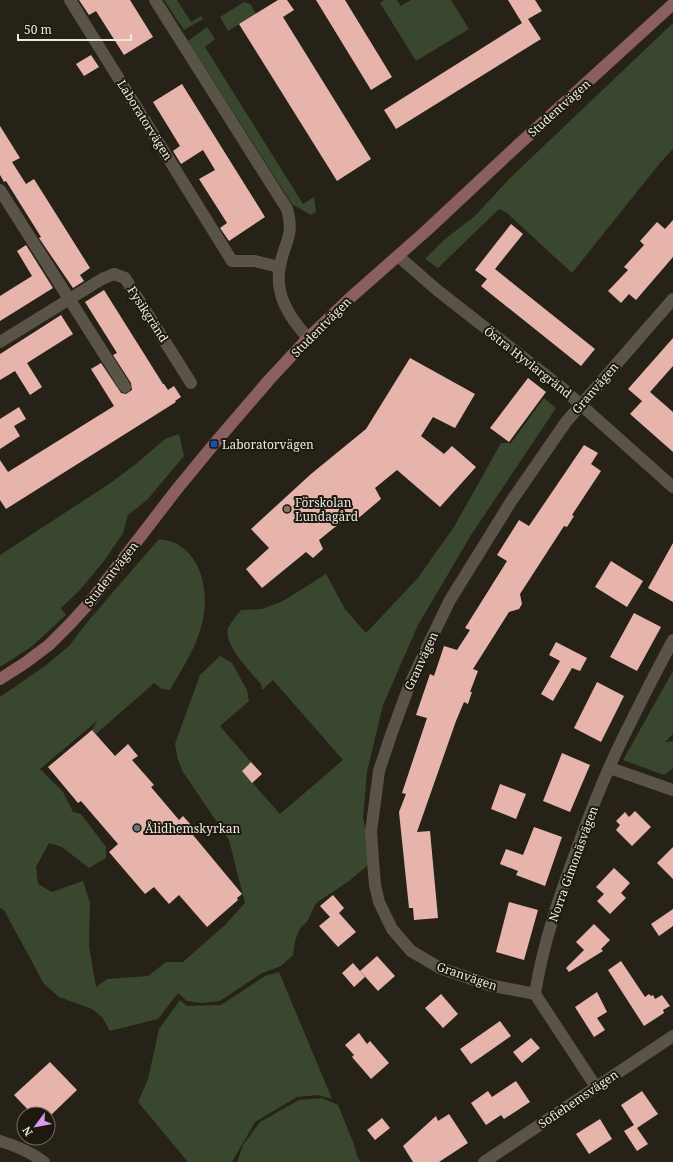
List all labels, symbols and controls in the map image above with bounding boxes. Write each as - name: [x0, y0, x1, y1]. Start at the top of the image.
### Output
- scale bar: [18, 16, 131, 42]
- text: 50 m: [24, 21, 52, 38]
- street label: Studentvägen: [524, 75, 594, 141]
- street label: Laboratorvägen: [113, 77, 177, 164]
- street label: Fysikgränd: [124, 283, 173, 346]
- street label: Studentvägen: [287, 293, 355, 361]
- street label: Östra Hyvlargränd: [481, 322, 576, 402]
- street label: Granvägen: [568, 359, 622, 417]
- place label: Laboratorvägen: [222, 436, 314, 453]
- marker: Laboratorvägen: [209, 439, 219, 449]
- place label: Förskolan Lundagård: [295, 494, 359, 525]
- marker: Förskolan Lundagård: [282, 504, 292, 514]
- street label: Studentvägen: [80, 538, 142, 610]
- street label: Granvägen: [400, 629, 442, 693]
- street label: Norra Gimonäsvägen: [544, 804, 602, 924]
- place label: Ålidhemskyrkan: [145, 820, 240, 837]
- marker: Ålidhemskyrkan: [132, 823, 142, 833]
- street label: Granvägen: [435, 958, 500, 994]
- street label: Sofiehemsvägen: [535, 1066, 621, 1132]
- north arrow: [16, 1106, 56, 1146]
- text: N: [18, 1124, 36, 1139]

